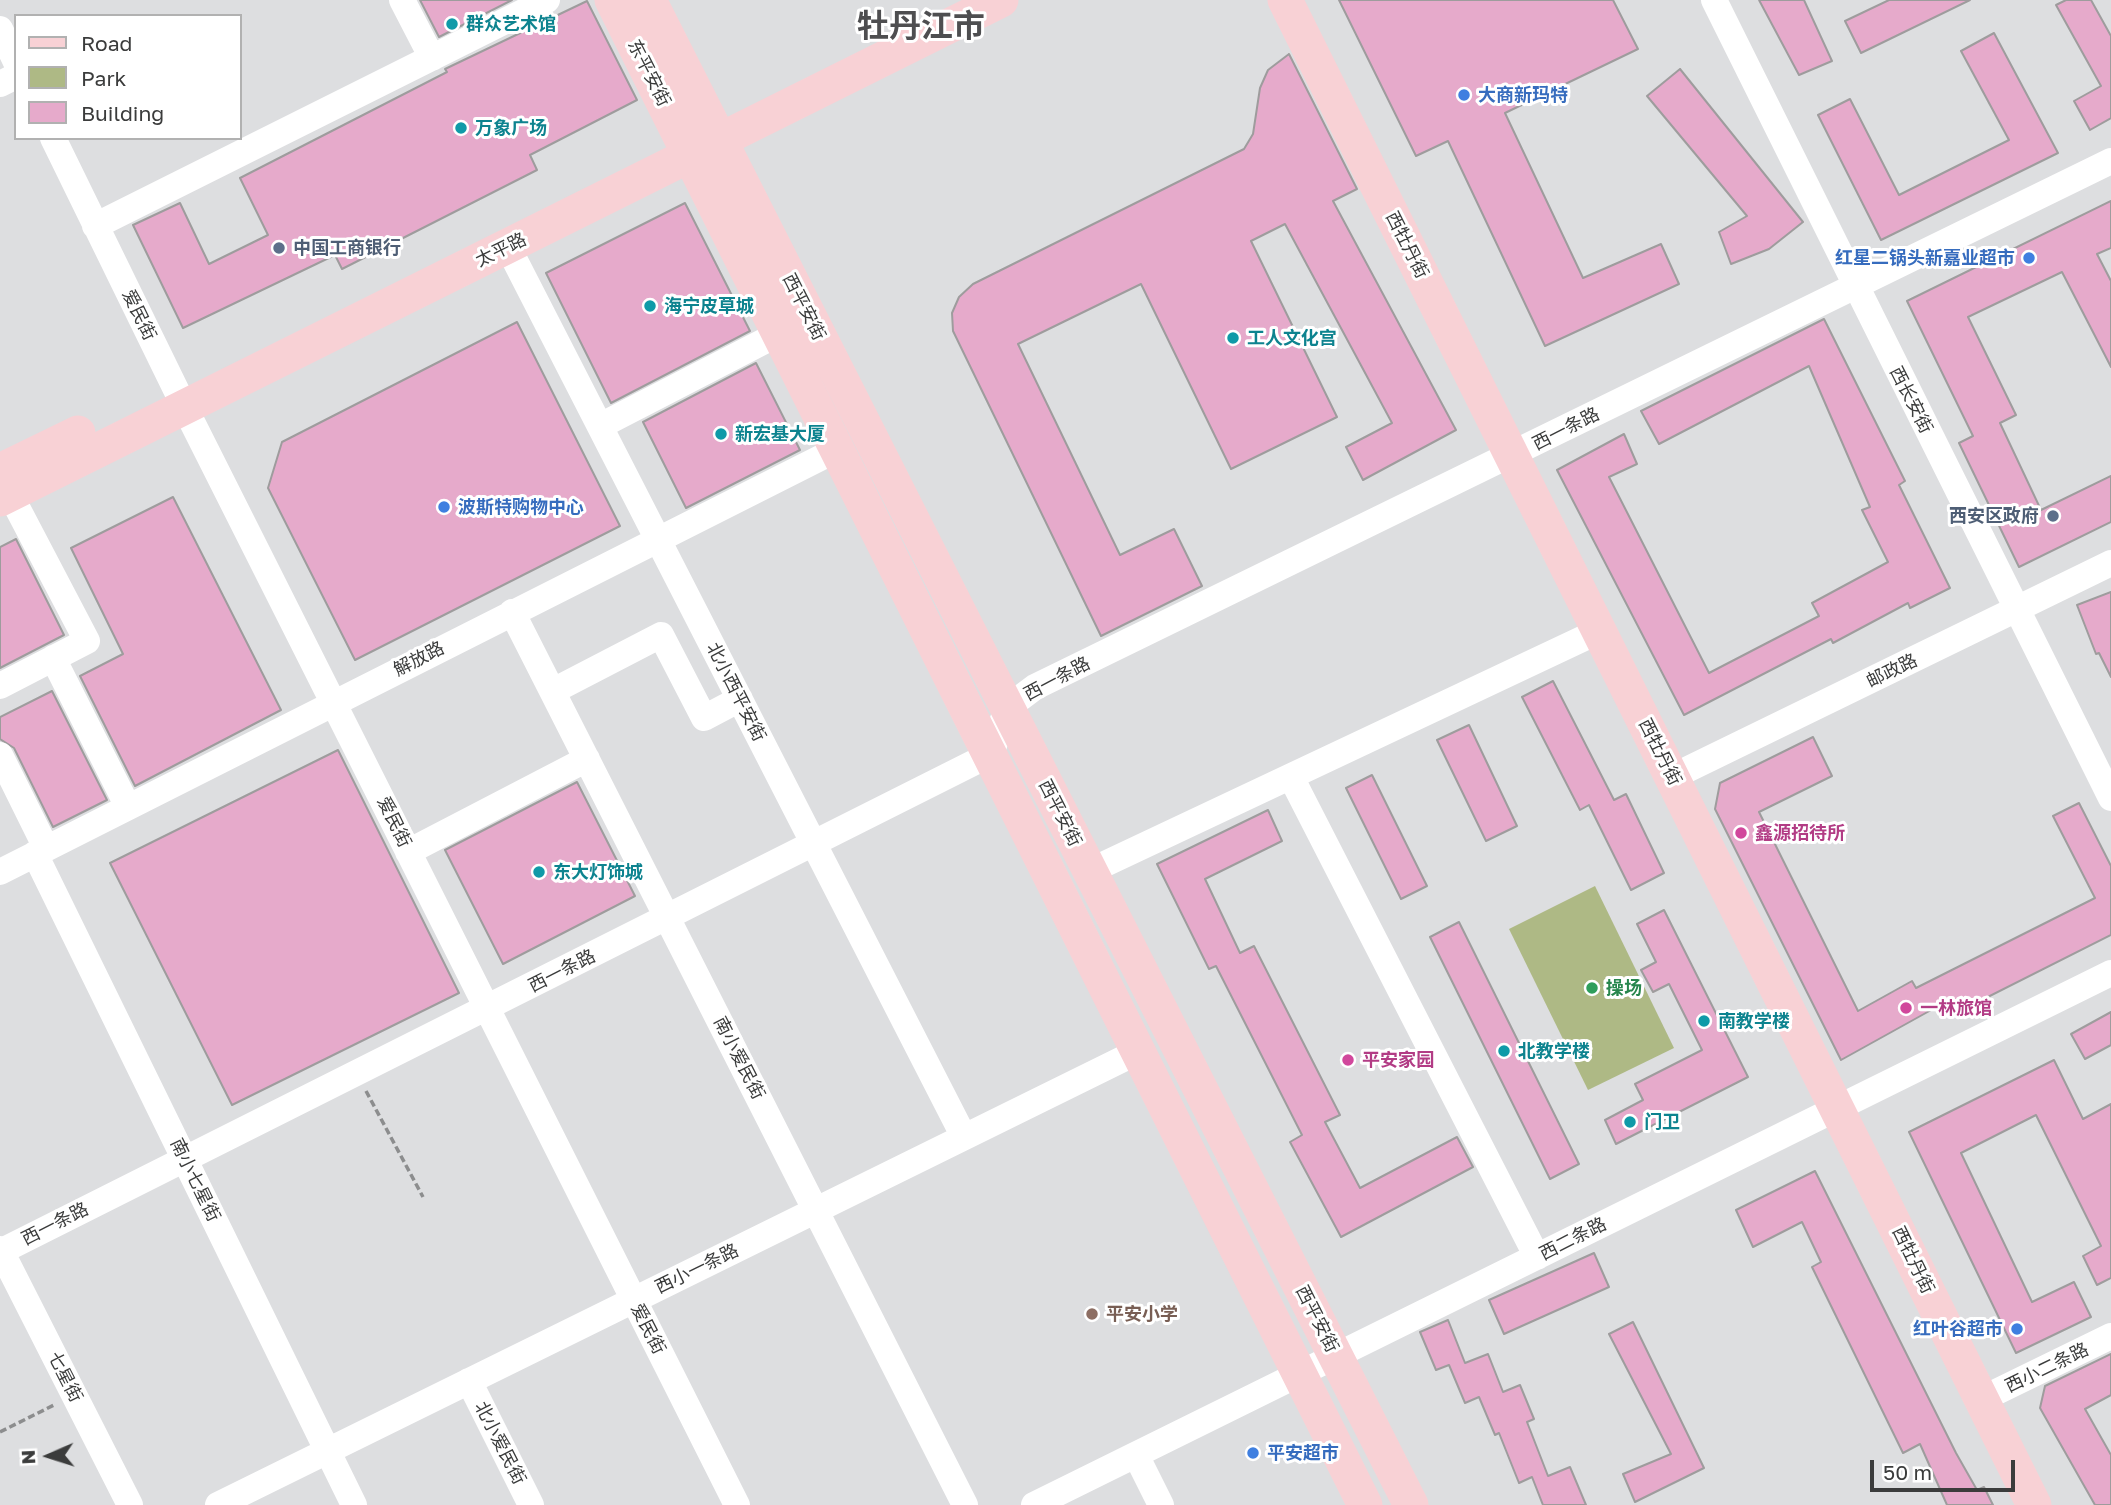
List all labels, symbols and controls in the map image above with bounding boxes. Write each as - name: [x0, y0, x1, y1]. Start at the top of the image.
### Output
- district label: 牡丹江市: [857, 8, 985, 46]
- place label: 群众艺术馆: [466, 13, 556, 35]
- legend: [14, 14, 242, 140]
- marker: 群众艺术馆: [444, 16, 460, 32]
- text: Road: [81, 30, 132, 56]
- street label: 东平安街: [623, 36, 675, 110]
- text: Park: [81, 65, 126, 91]
- place label: 大商新玛特: [1478, 84, 1568, 106]
- marker: 大商新玛特: [1456, 87, 1472, 103]
- text: Building: [81, 100, 164, 126]
- place label: 万象广场: [475, 117, 547, 139]
- marker: 万象广场: [453, 120, 469, 136]
- street label: 西牡丹街: [1381, 208, 1433, 282]
- street label: 太平路: [472, 228, 530, 272]
- place label: 中国工商银行: [293, 237, 401, 259]
- marker: 中国工商银行: [271, 240, 287, 256]
- place label: 红星二锅头新嘉业超市: [1835, 247, 2015, 269]
- marker: 红星二锅头新嘉业超市: [2021, 250, 2037, 266]
- street label: 西平安街: [778, 270, 830, 344]
- street label: 爱民街: [117, 286, 161, 344]
- place label: 海宁皮草城: [664, 295, 754, 317]
- marker: 海宁皮草城: [642, 298, 658, 314]
- place label: 工人文化宫: [1247, 327, 1337, 349]
- marker: 工人文化宫: [1225, 330, 1241, 346]
- street label: 西长安街: [1885, 363, 1937, 437]
- street label: 西一条路: [1529, 403, 1603, 455]
- place label: 新宏基大厦: [735, 423, 825, 445]
- marker: 新宏基大厦: [713, 426, 729, 442]
- place label: 波斯特购物中心: [458, 496, 584, 518]
- marker: 波斯特购物中心: [436, 499, 452, 515]
- place label: 西安区政府: [1949, 505, 2039, 527]
- marker: 西安区政府: [2045, 508, 2061, 524]
- street label: 解放路: [390, 637, 448, 681]
- street label: 北小西平安街: [702, 639, 770, 745]
- street label: 邮政路: [1863, 649, 1921, 693]
- street label: 西一条路: [1020, 653, 1094, 705]
- street label: 西牡丹街: [1634, 715, 1686, 789]
- street label: 西平安街: [1034, 776, 1086, 850]
- street label: 爱民街: [372, 793, 416, 851]
- place label: 鑫源招待所: [1755, 822, 1845, 844]
- marker: 鑫源招待所: [1733, 825, 1749, 841]
- place label: 东大灯饰城: [553, 861, 643, 883]
- marker: 东大灯饰城: [531, 864, 547, 880]
- street label: 西一条路: [525, 945, 599, 997]
- place label: 操场: [1606, 977, 1642, 999]
- marker: 操场: [1584, 980, 1600, 996]
- place label: 一林旅馆: [1920, 997, 1992, 1019]
- marker: 一林旅馆: [1898, 1000, 1914, 1016]
- place label: 南教学楼: [1718, 1010, 1790, 1032]
- street label: 南小爱民街: [709, 1013, 769, 1103]
- marker: 南教学楼: [1696, 1013, 1712, 1029]
- place label: 北教学楼: [1518, 1040, 1590, 1062]
- marker: 北教学楼: [1496, 1043, 1512, 1059]
- place label: 平安家园: [1362, 1049, 1434, 1071]
- marker: 平安家园: [1340, 1052, 1356, 1068]
- place label: 门卫: [1644, 1111, 1680, 1133]
- marker: 门卫: [1622, 1114, 1638, 1130]
- street label: 南小七星街: [166, 1135, 224, 1225]
- street label: 西一条路: [18, 1198, 92, 1250]
- street label: 西二条路: [1536, 1213, 1610, 1265]
- street label: 西牡丹街: [1888, 1223, 1938, 1297]
- street label: 西小一条路: [652, 1240, 742, 1298]
- street label: 西平安街: [1291, 1282, 1343, 1356]
- street label: 爱民街: [626, 1300, 670, 1358]
- place label: 平安小学: [1106, 1303, 1178, 1325]
- marker: 平安小学: [1084, 1306, 1100, 1322]
- place label: 红叶谷超市: [1913, 1318, 2003, 1340]
- marker: 红叶谷超市: [2009, 1321, 2025, 1337]
- street label: 西小二条路: [2002, 1339, 2092, 1397]
- street label: 七星街: [43, 1348, 87, 1406]
- street label: 北小爱民街: [470, 1398, 530, 1488]
- north arrow: [14, 1421, 84, 1491]
- place label: 平安超市: [1267, 1442, 1339, 1464]
- marker: 平安超市: [1245, 1445, 1261, 1461]
- scale bar: [1873, 1446, 2018, 1490]
- text: N: [16, 1449, 39, 1465]
- text: 50 m: [1883, 1459, 1932, 1485]

